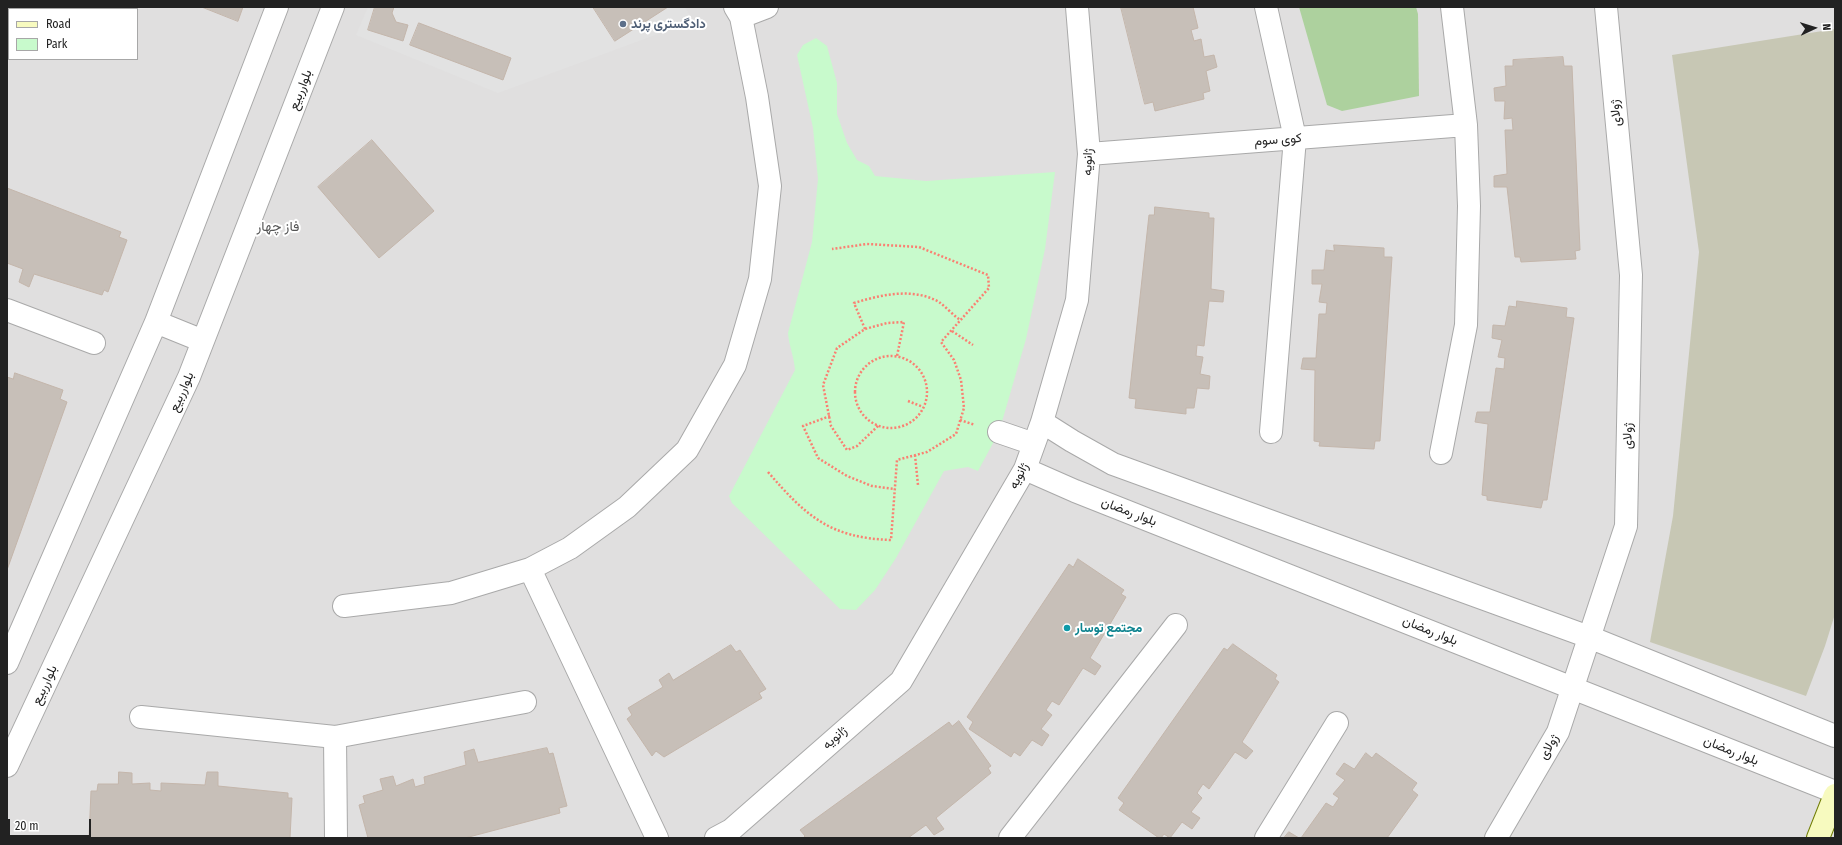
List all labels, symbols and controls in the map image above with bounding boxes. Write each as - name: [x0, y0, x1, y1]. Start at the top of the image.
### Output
- legend: [8, 8, 138, 60]
- north arrow: [1794, 8, 1834, 48]
- place label: دادگستری پرند: [631, 16, 706, 32]
- text: Road: [46, 17, 71, 31]
- marker: دادگستری پرند: [618, 19, 628, 29]
- text: N: [1820, 23, 1833, 31]
- text: Park: [46, 37, 67, 51]
- street label: بلوارربیع: [286, 68, 316, 112]
- street label: ژولای: [1607, 99, 1625, 127]
- street label: کوی سوم: [1254, 131, 1302, 149]
- street label: ژانویه: [1080, 148, 1096, 176]
- district label: فاز چهار: [257, 219, 299, 235]
- street label: بلوارربیع: [166, 370, 198, 414]
- street label: ژولای: [1620, 423, 1636, 449]
- street label: ژانویه: [1006, 460, 1032, 492]
- street label: بلوار رمضان: [1099, 494, 1159, 530]
- street label: بلوار رمضان: [1400, 613, 1460, 649]
- place label: مجتمع توسار: [1075, 620, 1142, 636]
- marker: مجتمع توسار: [1062, 623, 1072, 633]
- street label: بلوارربیع: [29, 663, 61, 707]
- street label: ژانویه: [820, 723, 850, 753]
- street label: ژولای: [1536, 732, 1562, 762]
- street label: بلوار رمضان: [1701, 733, 1761, 769]
- scale bar: [10, 811, 93, 837]
- text: 20 m: [15, 819, 39, 833]

